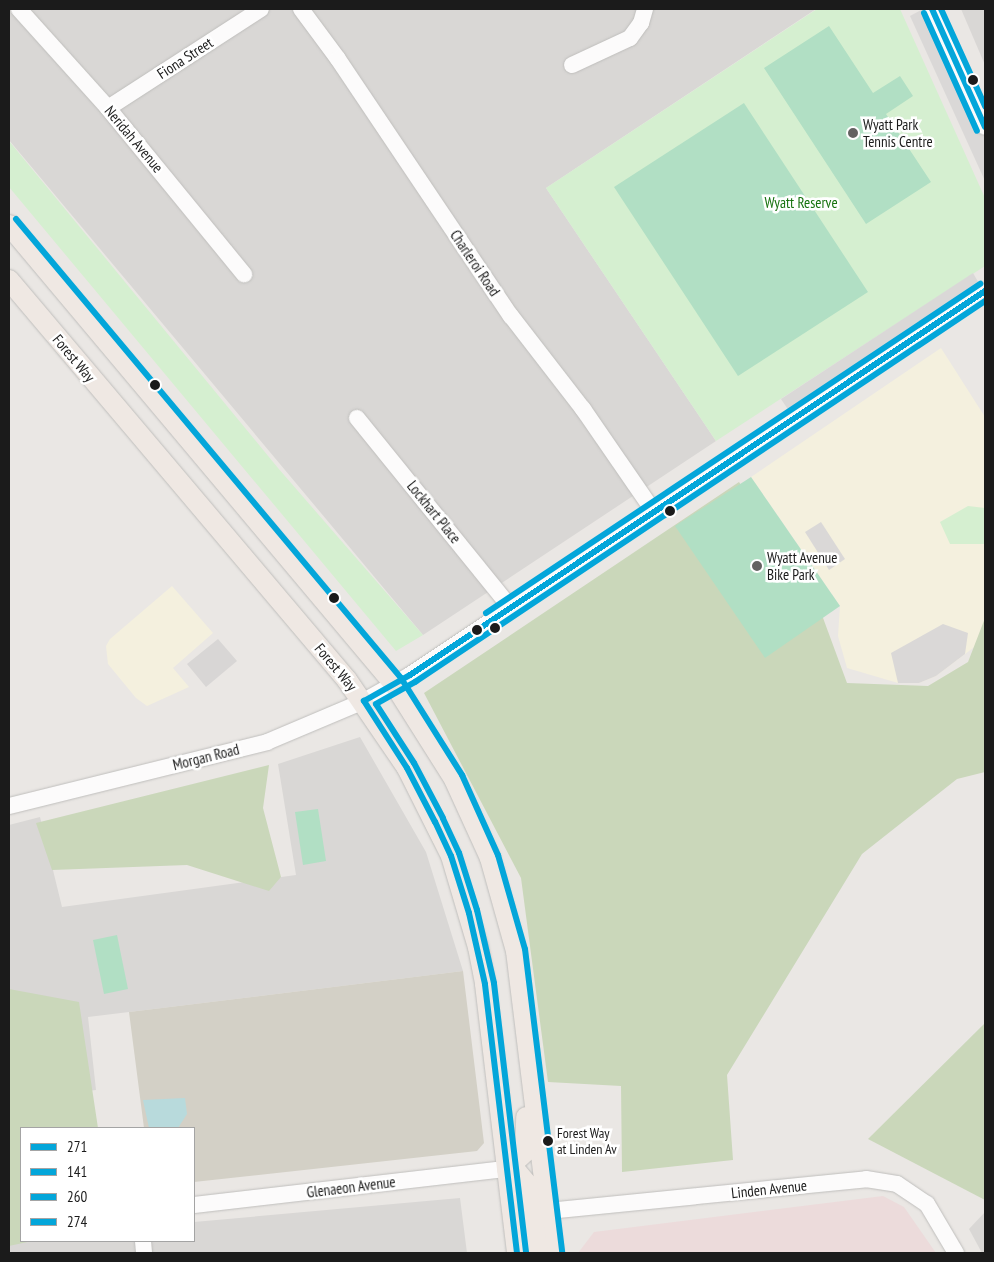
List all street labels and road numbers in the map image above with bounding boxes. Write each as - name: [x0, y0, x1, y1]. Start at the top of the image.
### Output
- street label: Fiona Street: [154, 33, 216, 83]
- street label: Neridah Avenue: [101, 102, 167, 176]
- street label: Charleroi Road: [446, 227, 504, 299]
- street label: Forest Way: [49, 331, 99, 385]
- street label: Lockhart Place: [403, 477, 465, 547]
- street label: Forest Way: [311, 640, 361, 694]
- street label: Morgan Road: [171, 740, 241, 774]
- street label: Glenaeon Avenue: [305, 1173, 397, 1201]
- street label: Linden Avenue: [730, 1176, 808, 1202]

